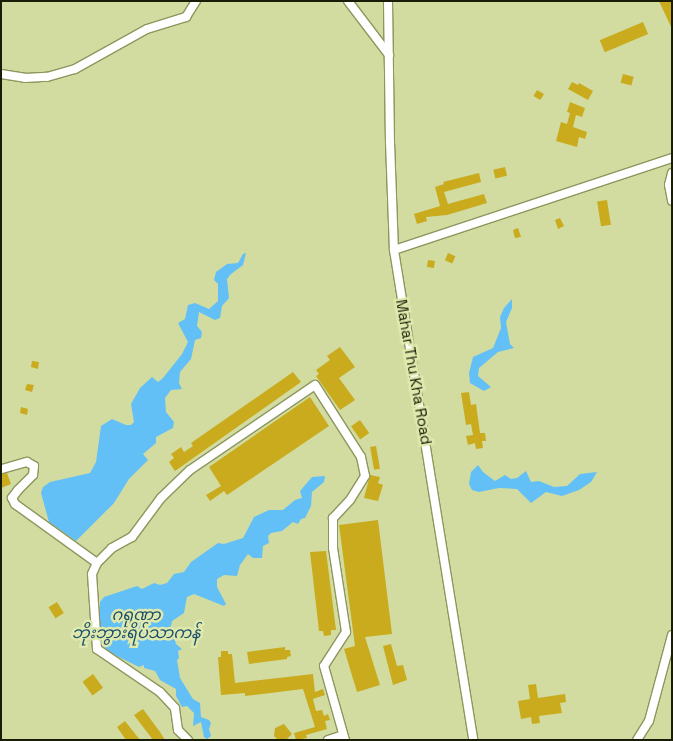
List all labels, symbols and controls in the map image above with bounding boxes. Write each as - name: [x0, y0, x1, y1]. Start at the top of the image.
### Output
- street label: Mahar Thu Kha Road: [392, 298, 436, 446]
- water label: ဂရုဏာ ဘိုးဘွားရိပ်သာကန်: [72, 605, 200, 643]

